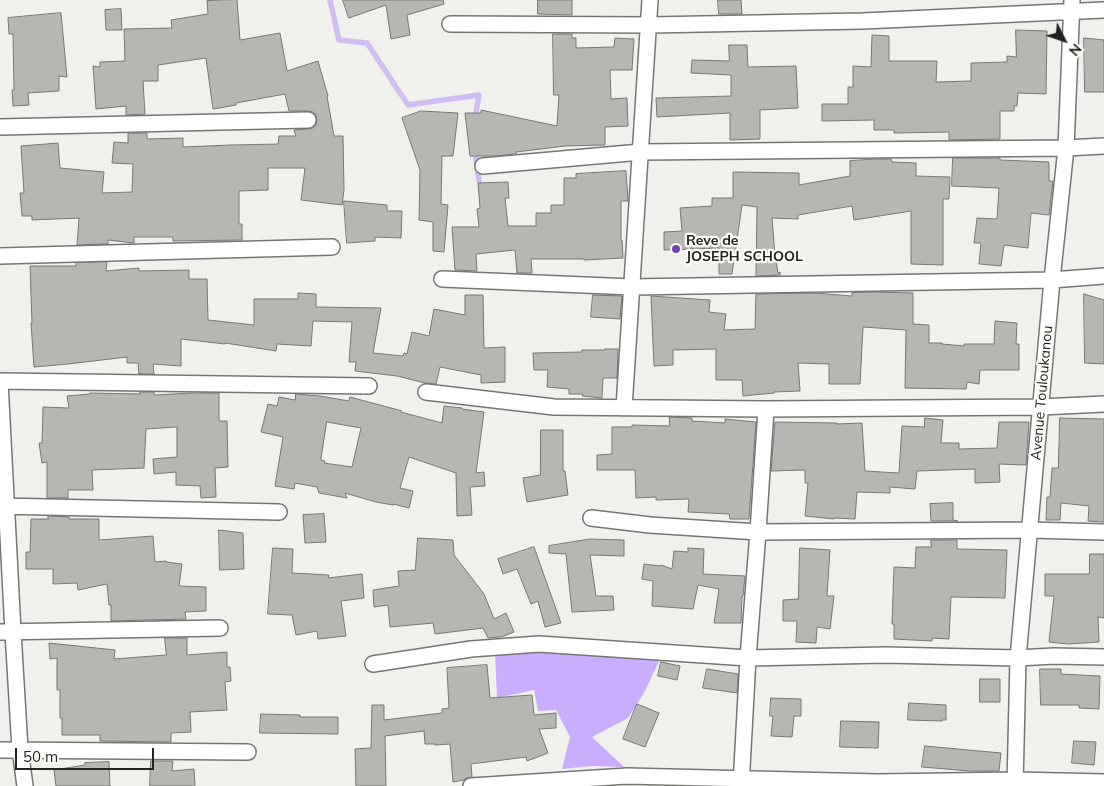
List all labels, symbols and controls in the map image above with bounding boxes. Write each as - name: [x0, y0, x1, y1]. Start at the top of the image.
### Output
- north arrow: [1039, 15, 1089, 65]
- text: N: [1065, 40, 1086, 60]
- place label: Reve de JOSEPH SCHOOL: [686, 233, 803, 266]
- marker: Reve de JOSEPH SCHOOL: [670, 243, 682, 255]
- street label: Avenue Touloukanou: [1028, 325, 1056, 461]
- scale bar: [18, 738, 156, 770]
- text: 50 m: [23, 747, 58, 766]

